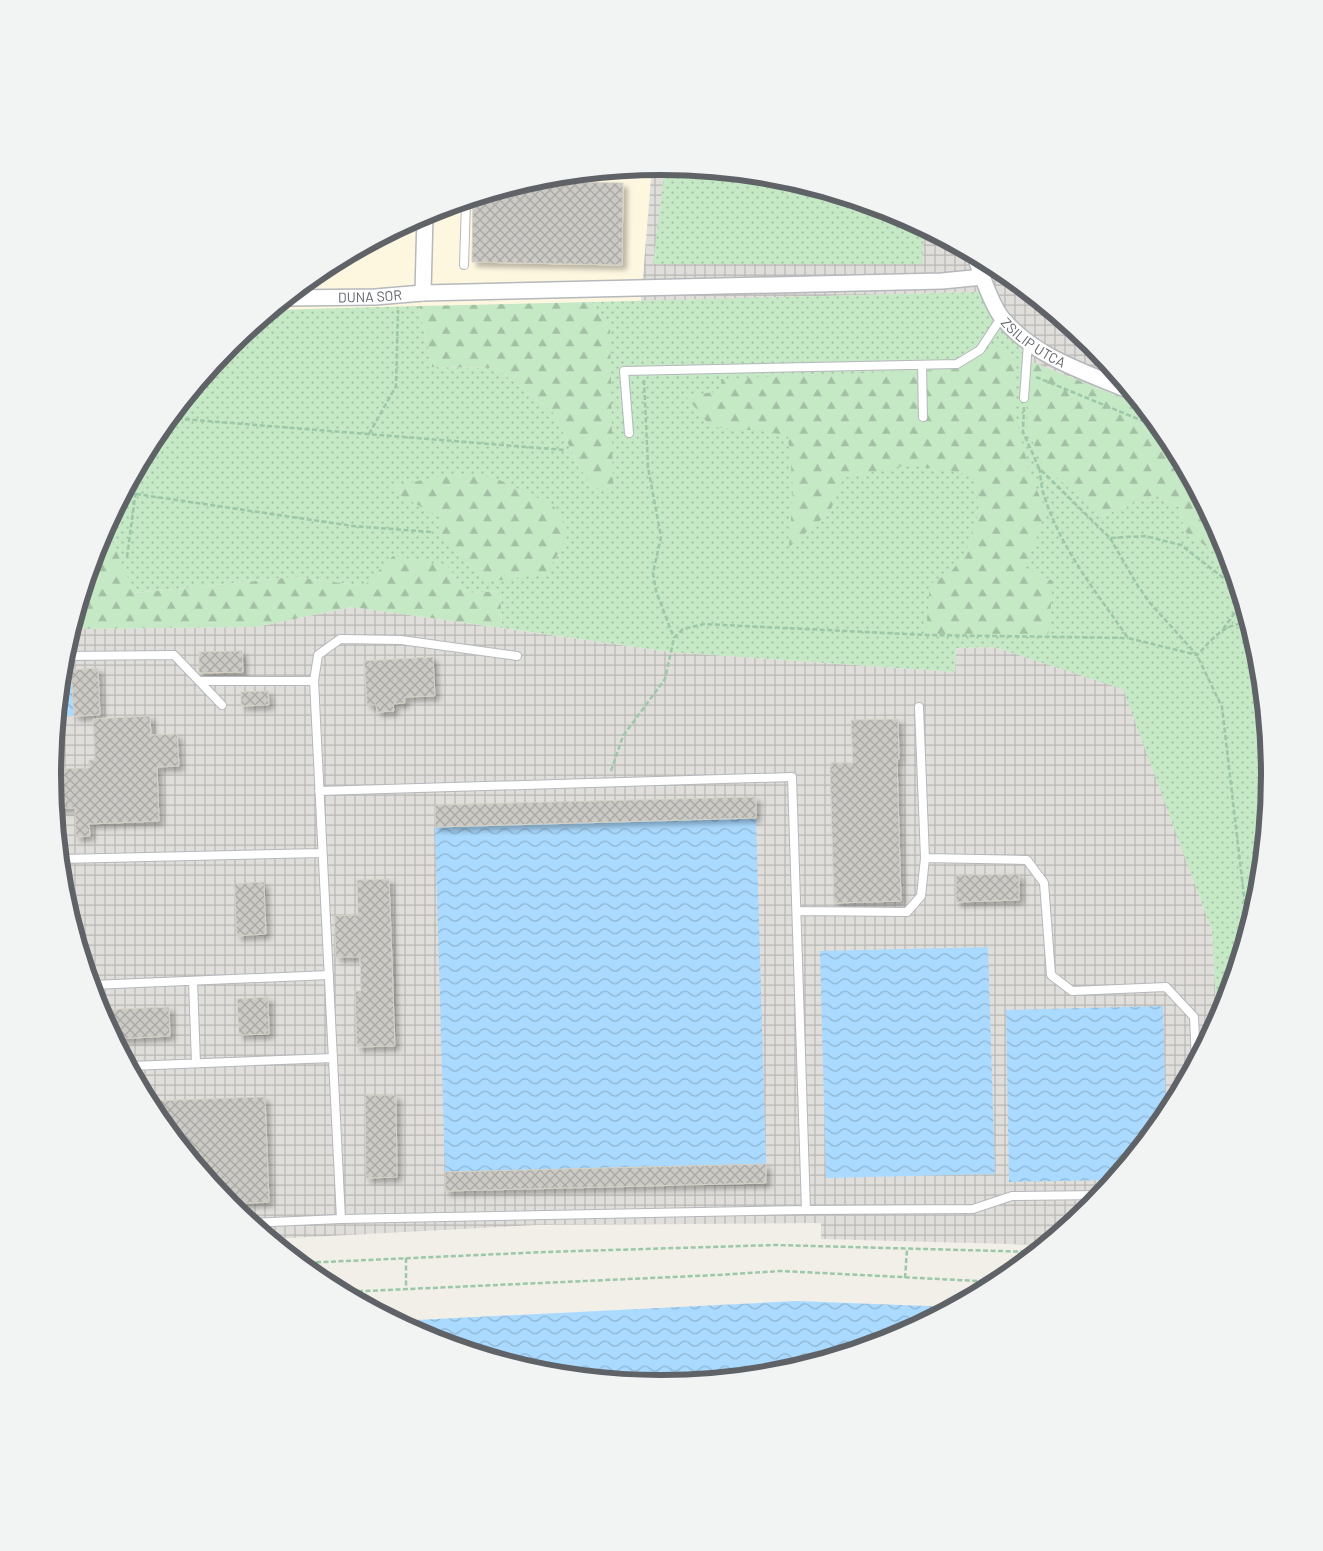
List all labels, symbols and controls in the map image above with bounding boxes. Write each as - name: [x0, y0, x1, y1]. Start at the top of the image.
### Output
- street label: DUNA SOR: [338, 286, 403, 305]
- street label: ZSILIP UTCA: [998, 314, 1069, 371]

